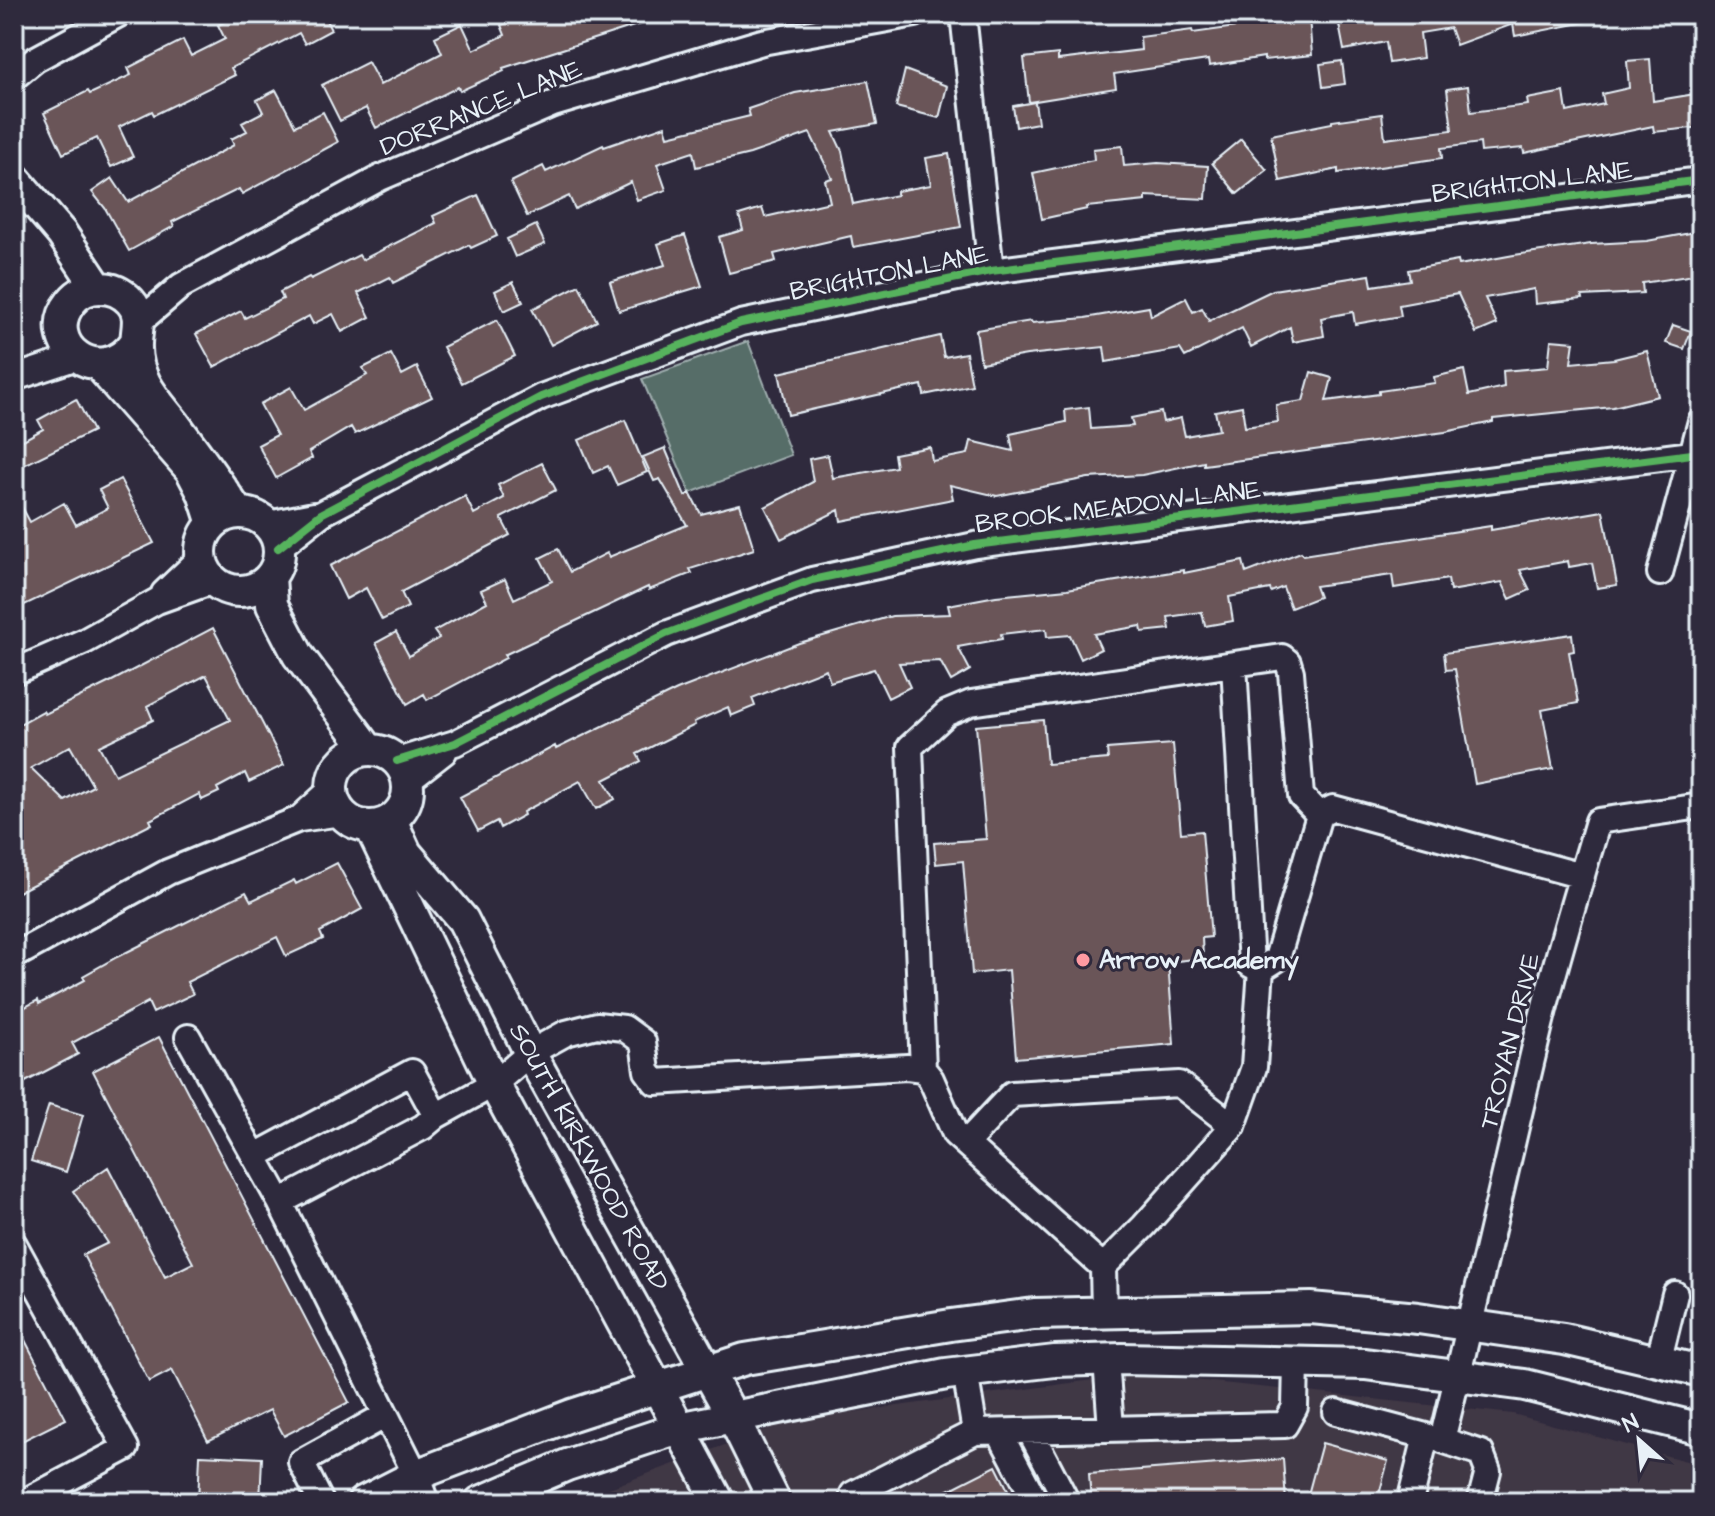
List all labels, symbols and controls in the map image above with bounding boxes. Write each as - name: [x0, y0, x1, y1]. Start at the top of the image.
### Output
- street label: DORRANCE LANE: [375, 51, 587, 165]
- street label: BRIGHTON LANE: [1430, 152, 1634, 212]
- street label: BRIGHTON LANE: [787, 236, 991, 310]
- street label: BROOK MEADOW LANE: [973, 472, 1263, 542]
- place label: Arrow Academy: [1099, 942, 1299, 981]
- street label: TROYAN DRIVE: [1471, 949, 1549, 1133]
- marker: Arrow Academy: [1074, 951, 1092, 969]
- street label: SOUTH KIRKWOOD ROAD: [500, 1017, 678, 1298]
- north arrow: [1599, 1400, 1679, 1480]
- text: N: [1617, 1406, 1644, 1440]

